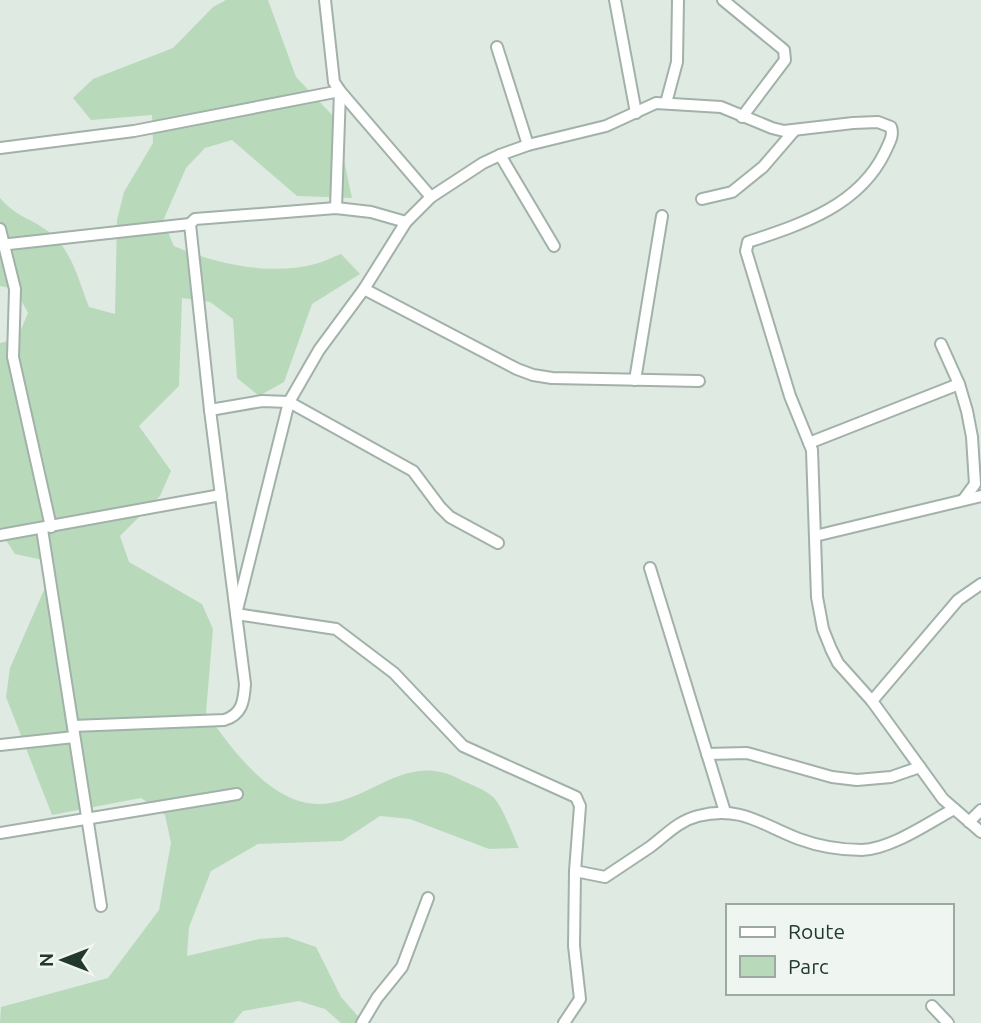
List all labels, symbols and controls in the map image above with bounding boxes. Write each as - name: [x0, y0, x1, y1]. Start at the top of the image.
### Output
- legend: [726, 904, 953, 995]
- text: Route: [788, 919, 845, 943]
- north arrow: [28, 925, 98, 995]
- text: N: [35, 953, 57, 967]
- text: Parc: [788, 954, 829, 978]

